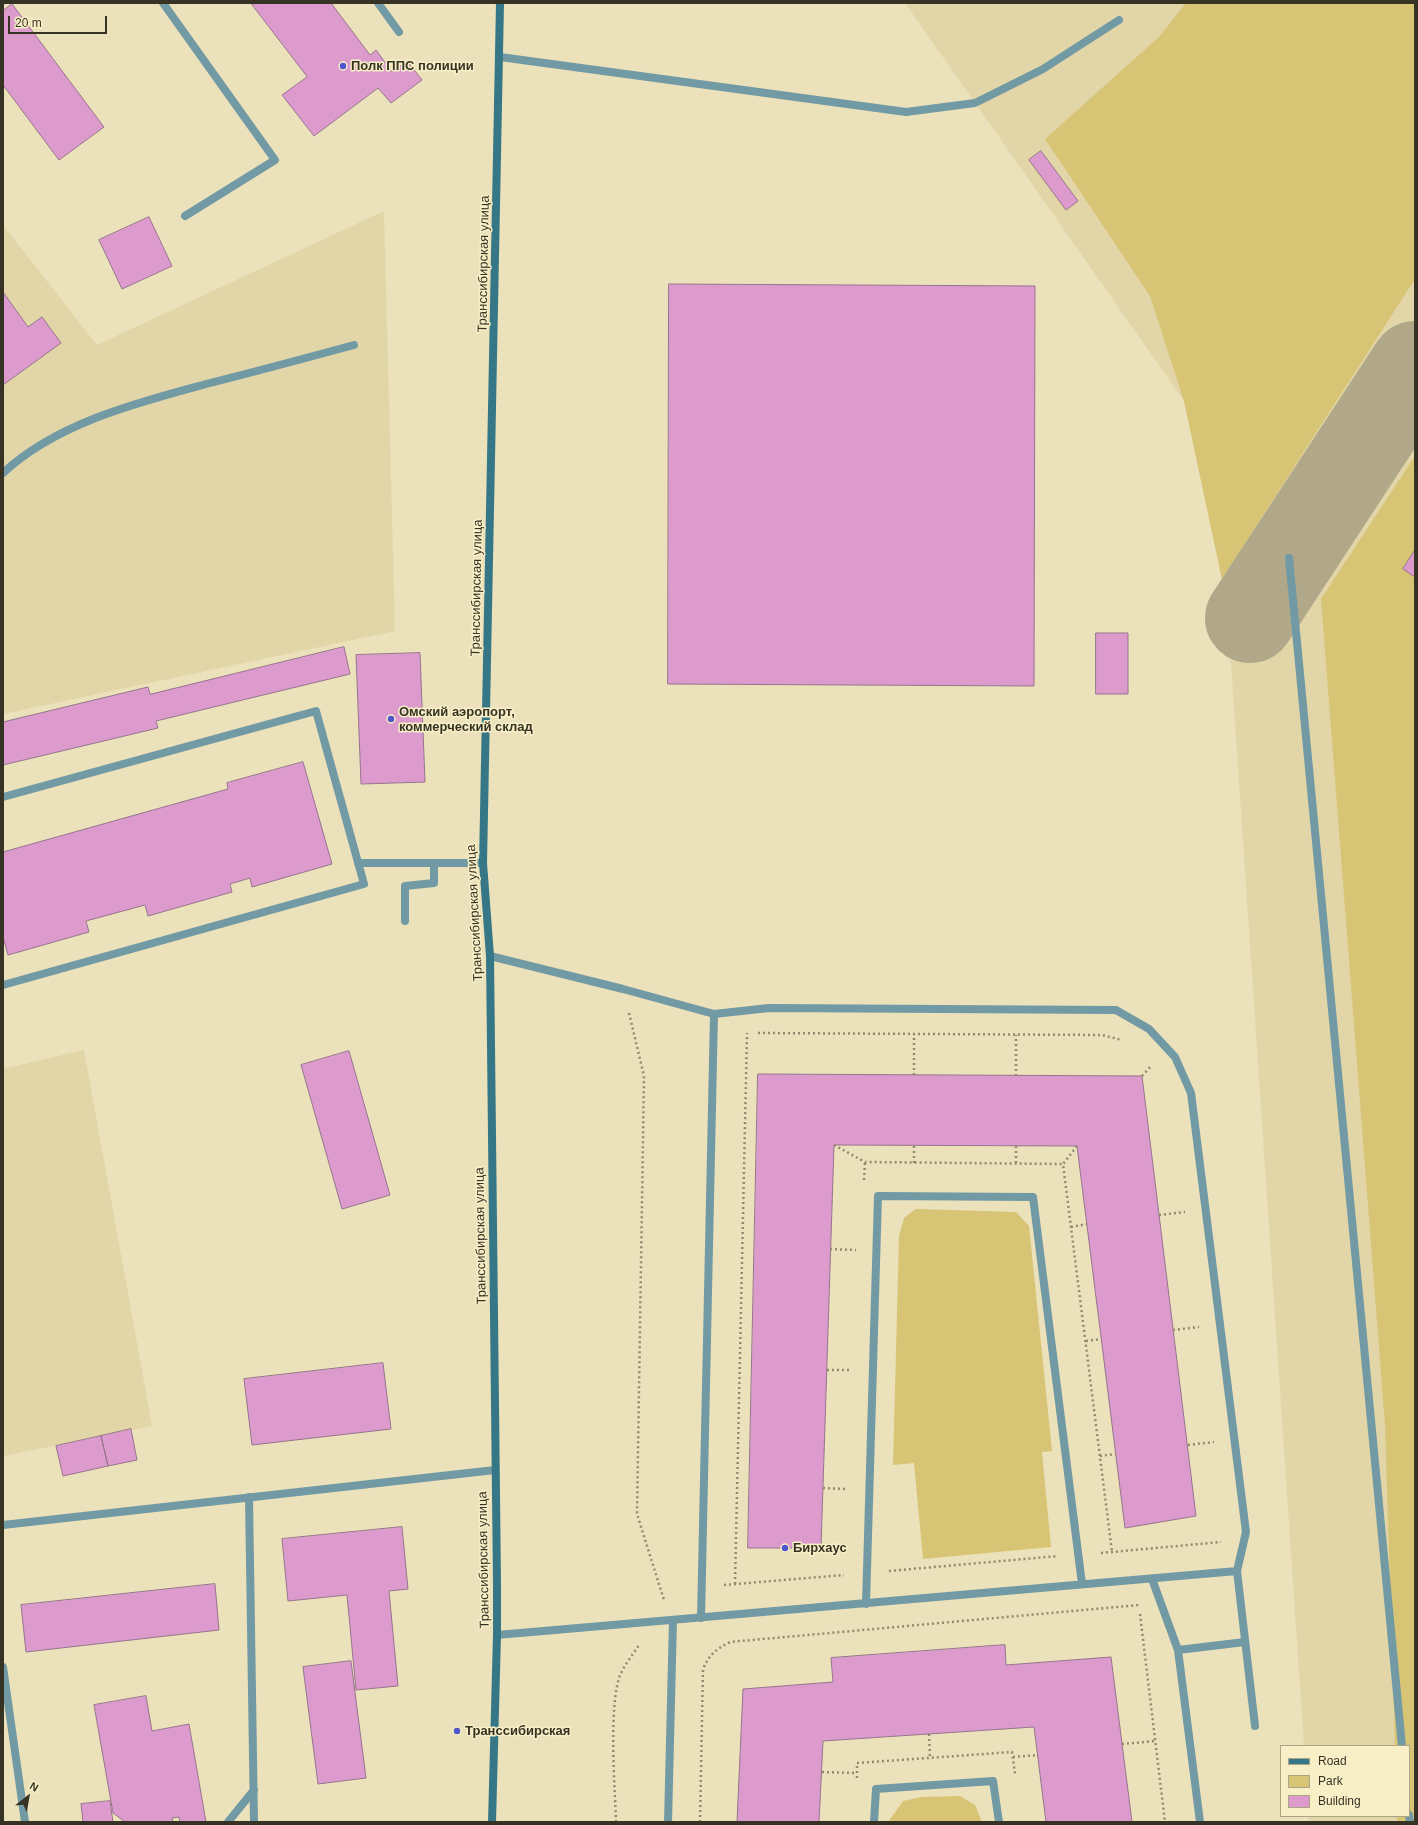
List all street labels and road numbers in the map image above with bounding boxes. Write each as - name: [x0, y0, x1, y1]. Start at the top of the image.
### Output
- street label: Транссибирская улица: [475, 195, 493, 333]
- street label: Транссибирская улица: [468, 519, 486, 657]
- street label: Транссибирская улица: [464, 844, 486, 982]
- street label: Транссибирская улица: [472, 1167, 490, 1305]
- street label: Транссибирская улица: [475, 1491, 493, 1629]

